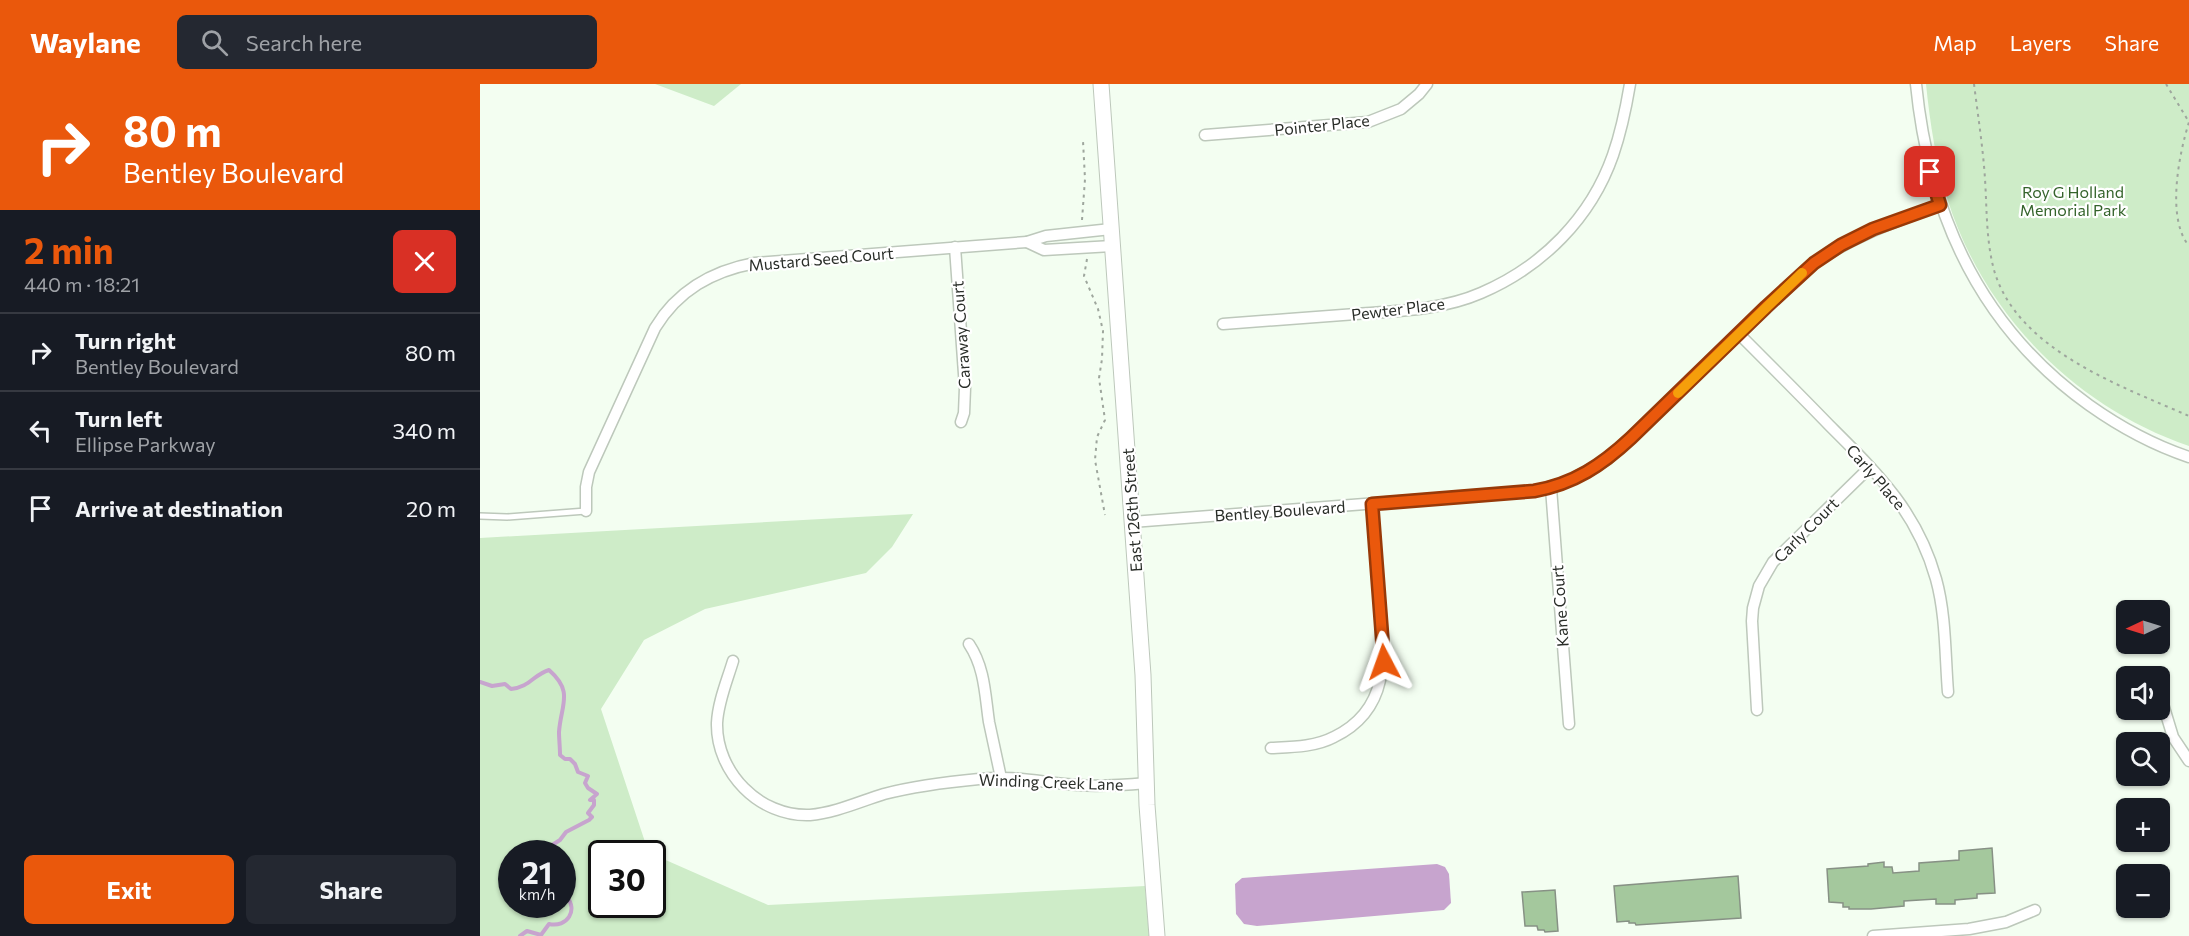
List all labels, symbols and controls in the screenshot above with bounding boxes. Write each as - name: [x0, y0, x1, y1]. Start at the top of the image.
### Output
- search box: [177, 15, 597, 69]
- text: Waylane: [30, 25, 141, 59]
- icon: search: [198, 26, 231, 59]
- text: Search here: [246, 29, 362, 56]
- text: Map: [1933, 30, 1977, 55]
- text: Layers: [2010, 30, 2072, 55]
- text: Share: [2105, 30, 2159, 55]
- text: 80 m: [123, 104, 222, 156]
- icon: right: [24, 108, 102, 186]
- street label: Pointer Place: [1273, 110, 1371, 139]
- pin: [1904, 146, 1955, 197]
- icon: arrive: [1913, 155, 1946, 188]
- text: Bentley Boulevard: [123, 156, 344, 189]
- park label: Roy G Holland Memorial Park: [2020, 182, 2127, 219]
- text: 2 min: [24, 227, 114, 271]
- button: close: [393, 230, 456, 293]
- street label: Mustard Seed Court: [748, 243, 895, 274]
- text: 440 m · 18:21: [24, 272, 140, 296]
- street label: Caraway Court: [947, 280, 974, 390]
- street label: Pewter Place: [1350, 293, 1446, 324]
- text: Turn right: [75, 327, 176, 354]
- icon: right: [24, 336, 57, 369]
- text: 80 m: [405, 339, 456, 366]
- text: Bentley Boulevard: [75, 354, 239, 378]
- text: Turn left: [75, 405, 162, 432]
- icon: left: [24, 414, 57, 447]
- text: 340 m: [392, 417, 456, 444]
- text: Ellipse Parkway: [75, 432, 216, 456]
- street label: Carly Place: [1843, 440, 1910, 513]
- street label: East 126th Street: [1118, 447, 1145, 573]
- icon: arrive: [24, 492, 57, 525]
- street label: Carly Court: [1769, 493, 1842, 566]
- text: Arrive at destination: [75, 495, 283, 522]
- text: 20 m: [406, 495, 456, 522]
- street label: Bentley Boulevard: [1214, 496, 1346, 525]
- street label: Kane Court: [1547, 564, 1572, 648]
- north arrow: [2116, 600, 2170, 654]
- map controls: [2116, 600, 2170, 918]
- position arrow: [1352, 630, 1416, 694]
- button: sound: [2116, 666, 2170, 720]
- button: search: [2116, 732, 2170, 786]
- street label: Winding Creek Lane: [978, 769, 1124, 794]
- button: +: [2116, 798, 2170, 852]
- speed limit sign: 30: [588, 840, 666, 918]
- text: 21: [522, 853, 552, 890]
- button: Exit: [24, 855, 234, 924]
- button: Share: [246, 855, 456, 924]
- button: −: [2116, 864, 2170, 918]
- text: km/h: [519, 885, 555, 903]

